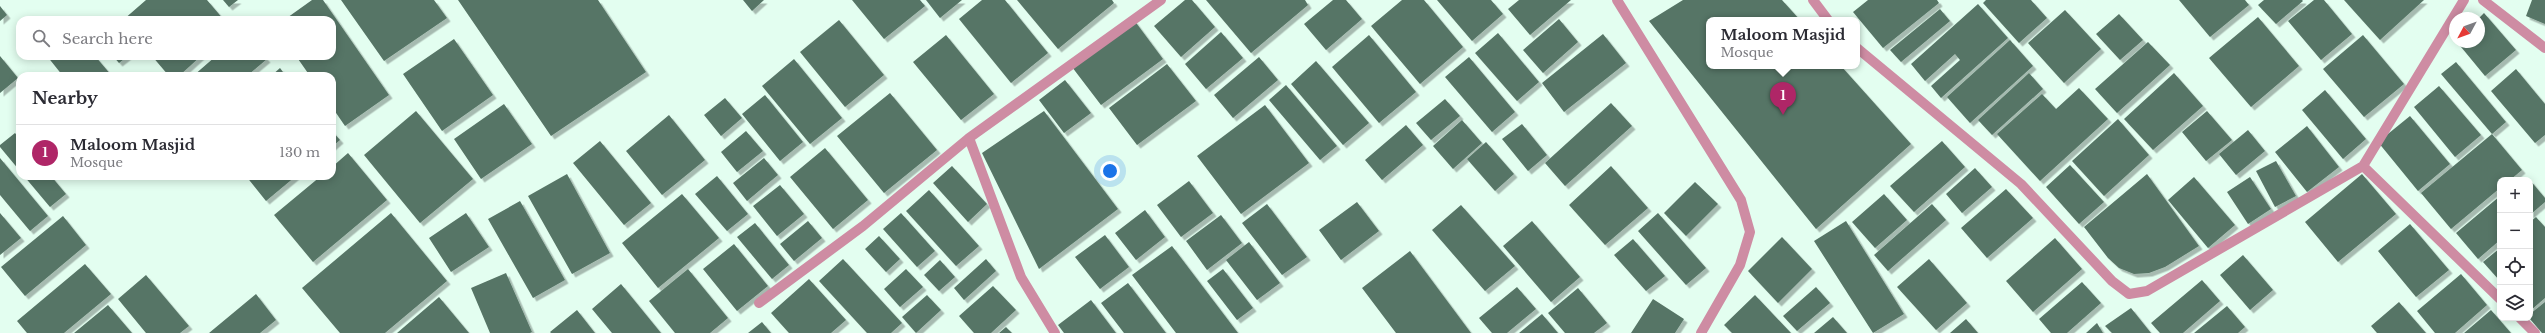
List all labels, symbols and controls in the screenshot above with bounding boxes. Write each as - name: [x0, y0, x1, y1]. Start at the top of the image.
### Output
- north arrow: [2449, 12, 2485, 48]
- search box: [16, 16, 336, 60]
- popup: [1706, 17, 1860, 69]
- text: Maloom Masjid: [1720, 25, 1846, 44]
- icon: search: [30, 27, 52, 49]
- text: Search here: [62, 29, 153, 48]
- text: Mosque: [1720, 44, 1773, 61]
- pin: 1: [1770, 82, 1796, 115]
- text: Nearby: [32, 88, 98, 109]
- text: Maloom Masjid: [70, 135, 195, 154]
- text: 1: [42, 144, 48, 161]
- text: 130 m: [279, 144, 320, 161]
- text: Mosque: [70, 154, 123, 171]
- your location: [1100, 161, 1120, 181]
- map controls: [2497, 177, 2533, 321]
- button: +: [2497, 177, 2533, 213]
- button: −: [2497, 213, 2533, 249]
- button: locate: [2497, 249, 2533, 285]
- button: layers: [2497, 285, 2533, 321]

